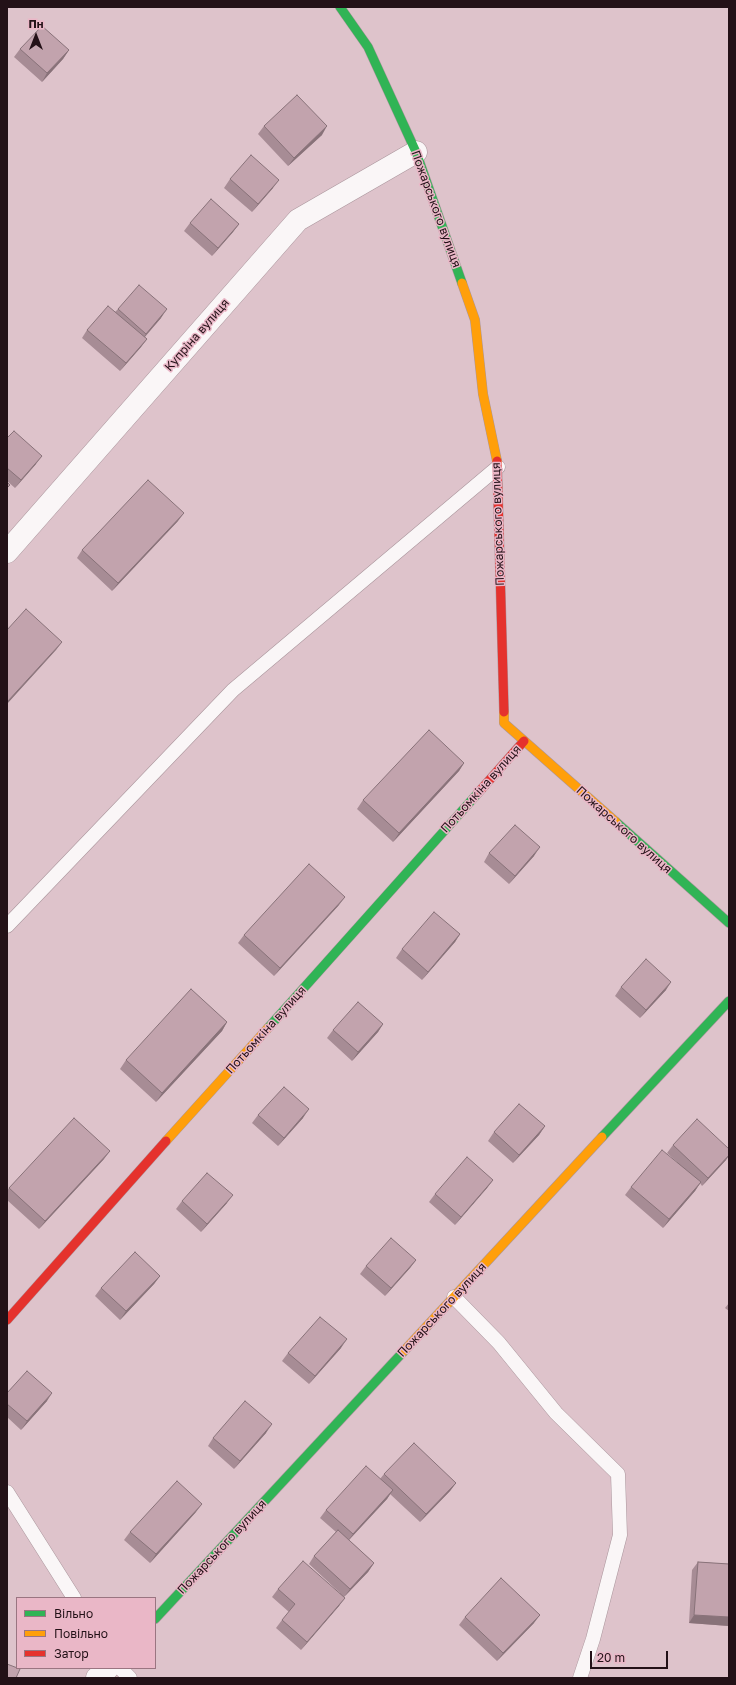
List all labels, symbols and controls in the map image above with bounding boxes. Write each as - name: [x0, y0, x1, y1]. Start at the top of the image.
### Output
- north arrow: [16, 16, 56, 56]
- text: Пн: [29, 17, 43, 30]
- street label: Пожарського вулиця: [408, 148, 464, 270]
- street label: Купріна вулиця: [162, 296, 232, 374]
- street label: Пожарського вулиця: [489, 462, 507, 586]
- street label: Потьомкіна вулиця: [438, 742, 524, 836]
- street label: Пожарського вулиця: [573, 783, 675, 877]
- street label: Потьомкіна вулиця: [223, 983, 309, 1077]
- street label: Пожарського вулиця: [395, 1260, 489, 1360]
- street label: Пожарського вулиця: [175, 1497, 269, 1597]
- legend: [16, 1597, 156, 1669]
- text: Вільно: [54, 1606, 93, 1621]
- text: Повільно: [54, 1626, 108, 1641]
- scale bar: [592, 1643, 670, 1669]
- text: Затор: [54, 1646, 89, 1661]
- text: 20 m: [597, 1650, 625, 1665]

